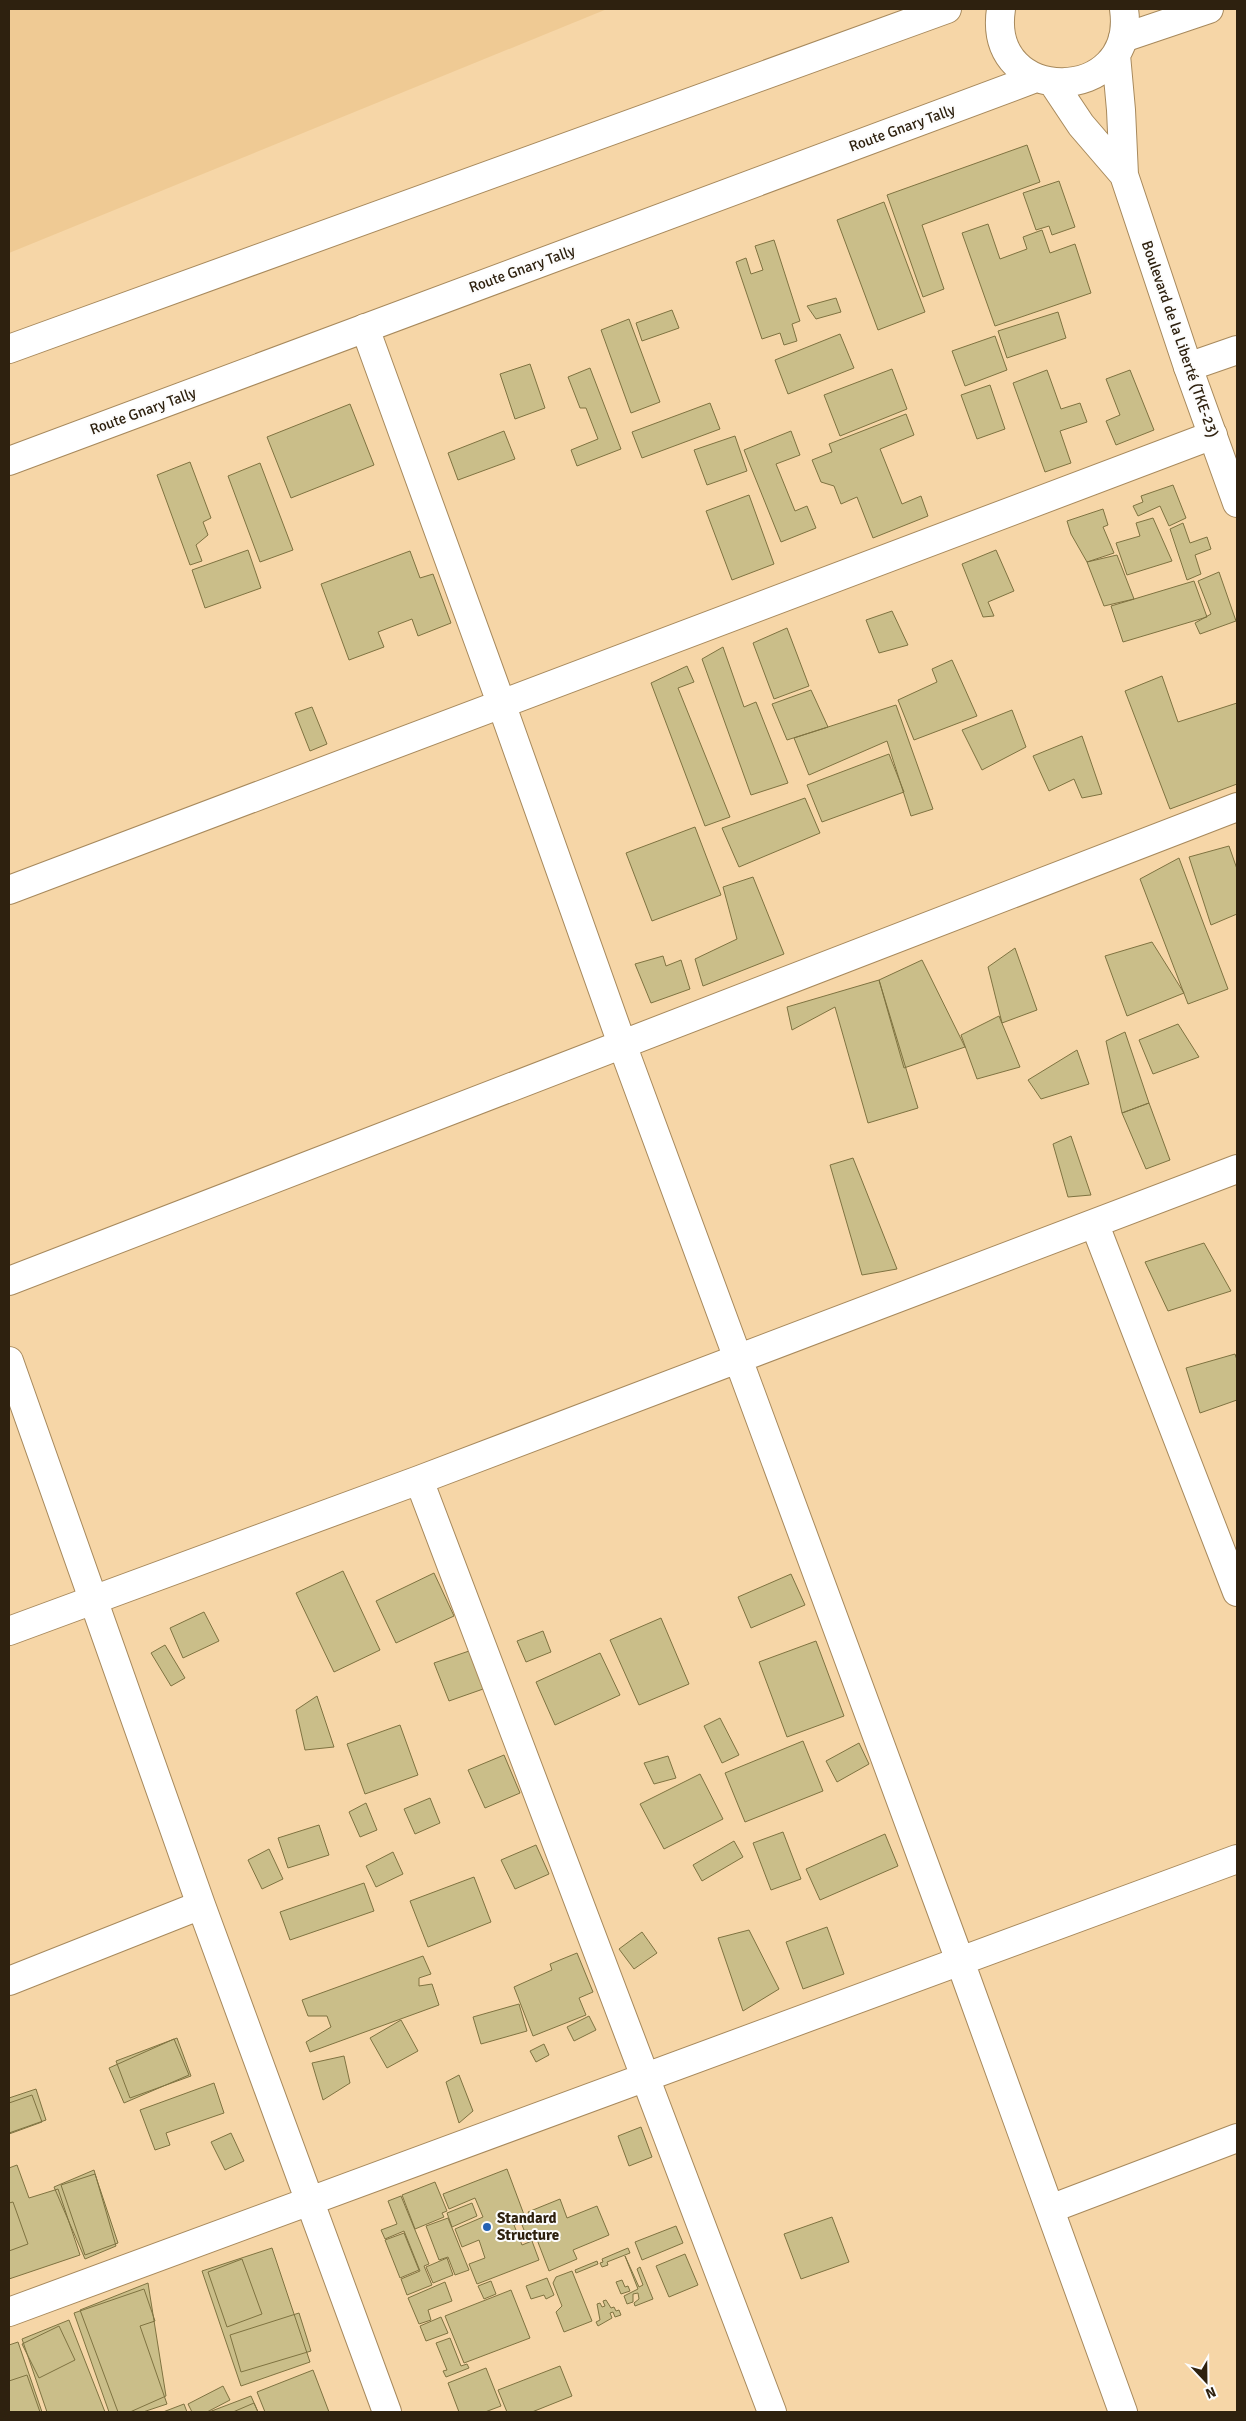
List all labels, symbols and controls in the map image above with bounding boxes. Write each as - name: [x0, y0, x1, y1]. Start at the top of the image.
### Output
- street label: Route Gnary Tally: [846, 100, 958, 156]
- street label: Boulevard de la Liberté (TKE-23): [1138, 238, 1222, 440]
- street label: Route Gnary Tally: [466, 241, 578, 297]
- street label: Route Gnary Tally: [87, 383, 199, 439]
- place label: Standard Structure: [497, 2209, 559, 2244]
- marker: Standard Structure: [481, 2221, 493, 2233]
- north arrow: [1181, 2356, 1231, 2406]
- text: N: [1203, 2383, 1218, 2402]

